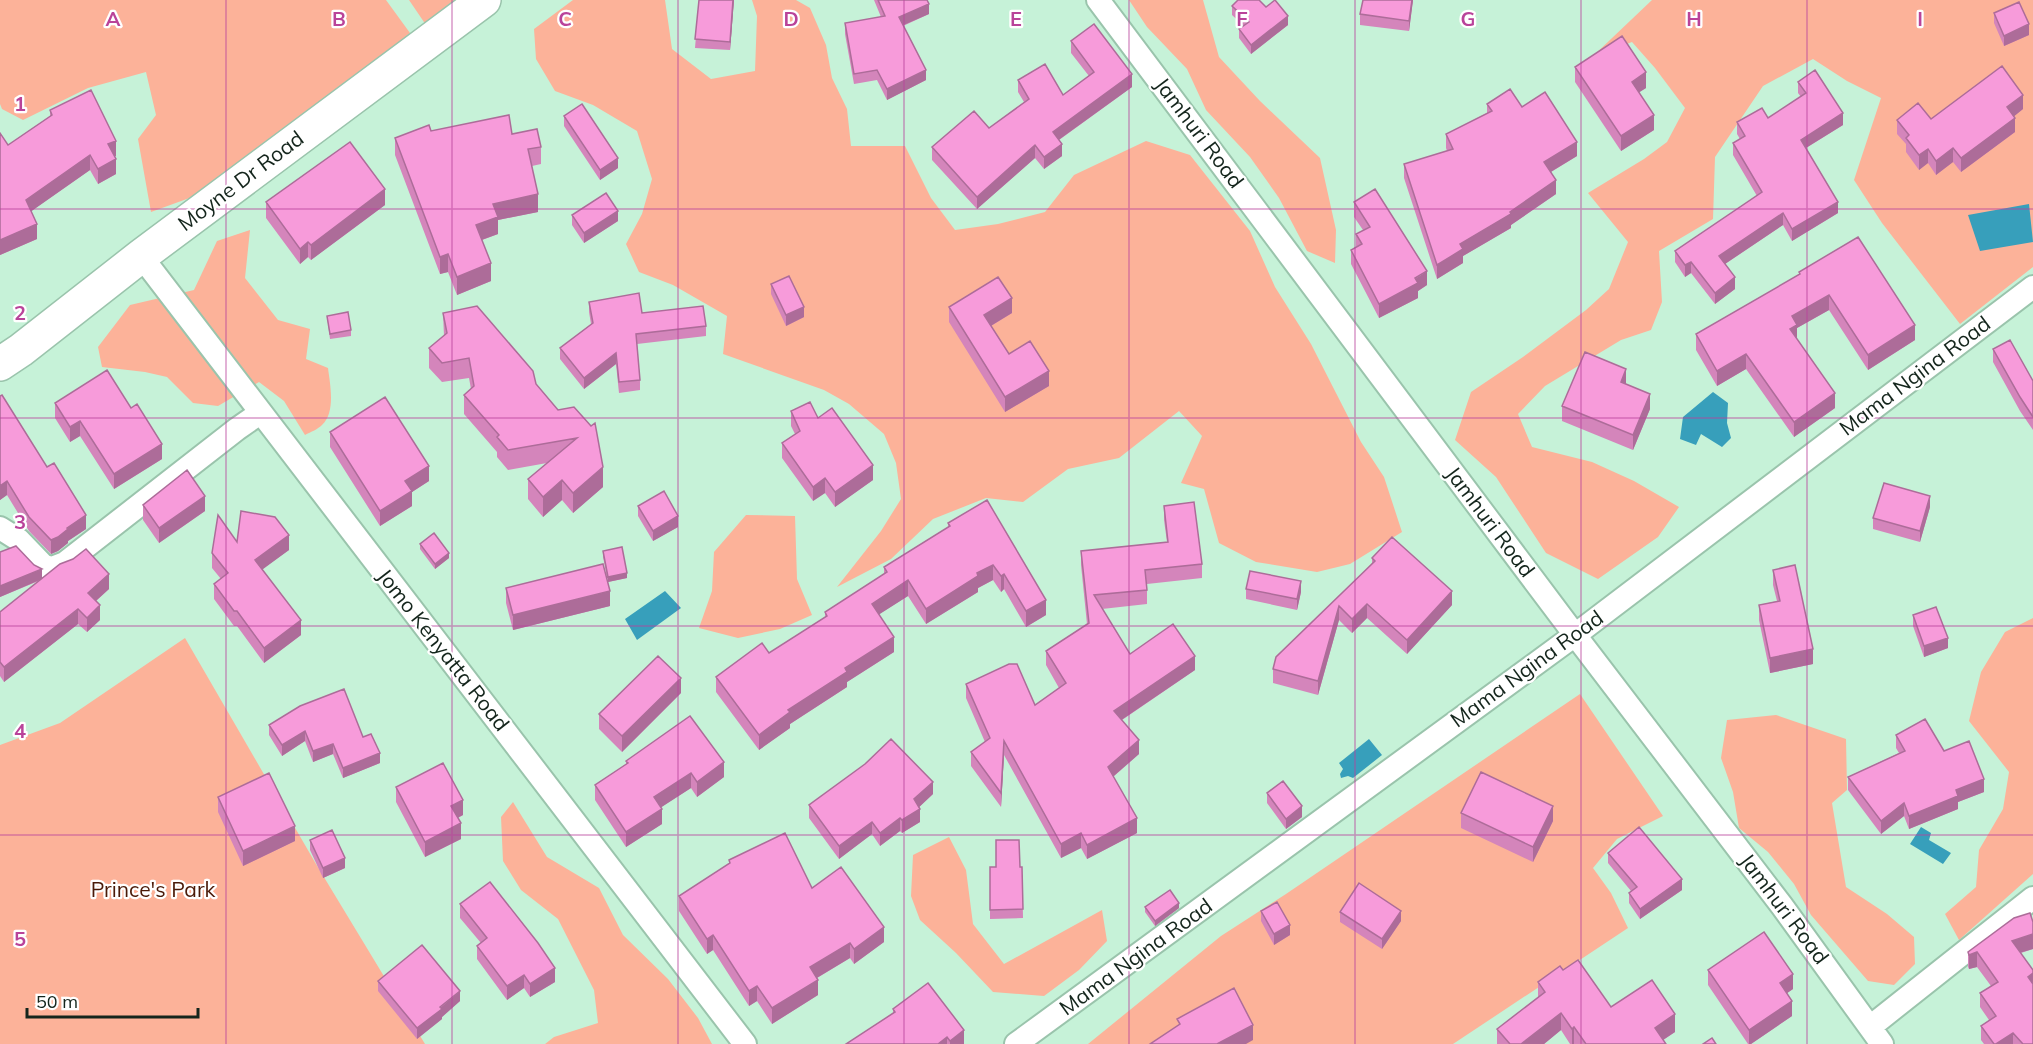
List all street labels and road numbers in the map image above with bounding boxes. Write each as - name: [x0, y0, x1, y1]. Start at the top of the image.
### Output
- street label: Jamhuri Road: [1150, 72, 1250, 193]
- street label: Moyne Dr Road: [172, 125, 308, 236]
- street label: Mama Ngina Road: [1834, 310, 1995, 440]
- street label: Jamhuri Road: [1441, 461, 1541, 582]
- street label: Jomo Kenyatta Road: [372, 563, 515, 736]
- street label: Mama Ngina Road: [1445, 604, 1608, 732]
- street label: Jamhuri Road: [1735, 848, 1835, 969]
- street label: Mama Ngina Road: [1054, 892, 1217, 1020]

